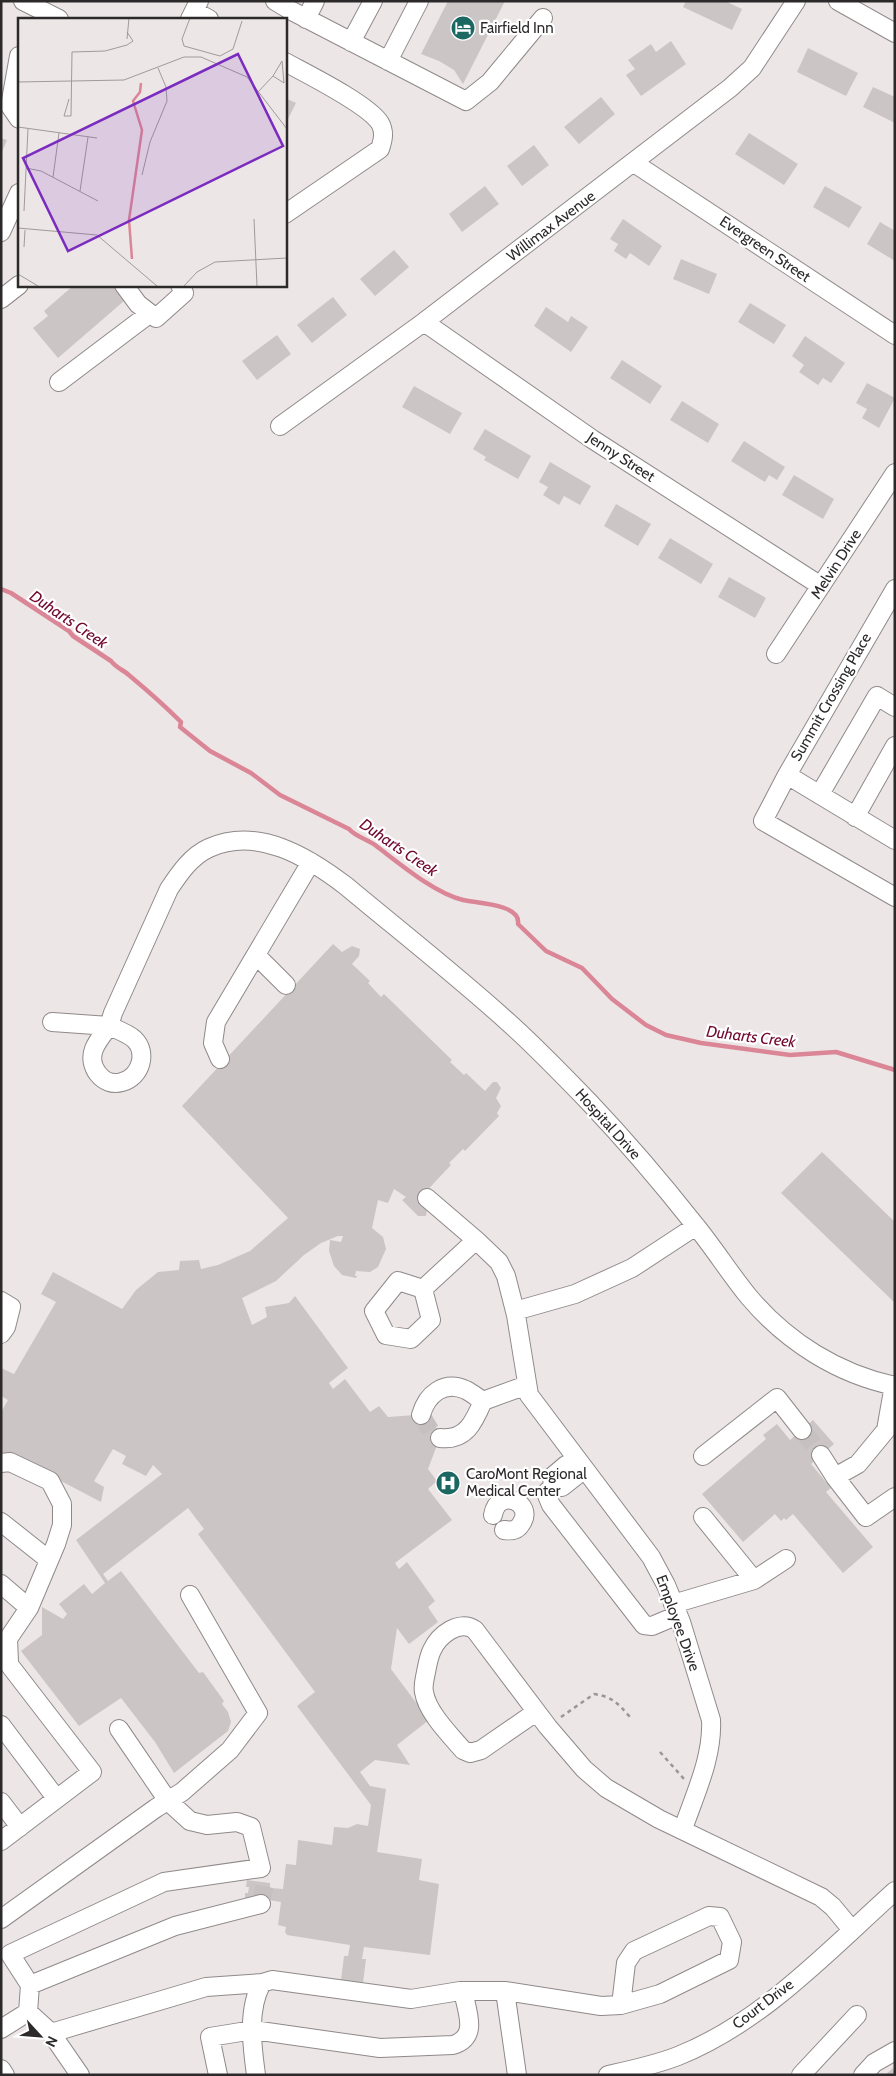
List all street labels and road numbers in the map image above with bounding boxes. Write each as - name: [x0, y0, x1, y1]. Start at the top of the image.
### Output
- street label: Willimax Avenue: [503, 187, 599, 265]
- street label: Evergreen Street: [716, 212, 814, 286]
- street label: Jenny Street: [583, 428, 658, 486]
- street label: Melvin Drive: [807, 526, 865, 602]
- street label: Summit Crossing Place: [787, 630, 875, 764]
- street label: Hospital Drive: [571, 1085, 645, 1163]
- street label: Employee Drive: [652, 1572, 704, 1674]
- street label: Court Drive: [729, 1975, 797, 2033]

